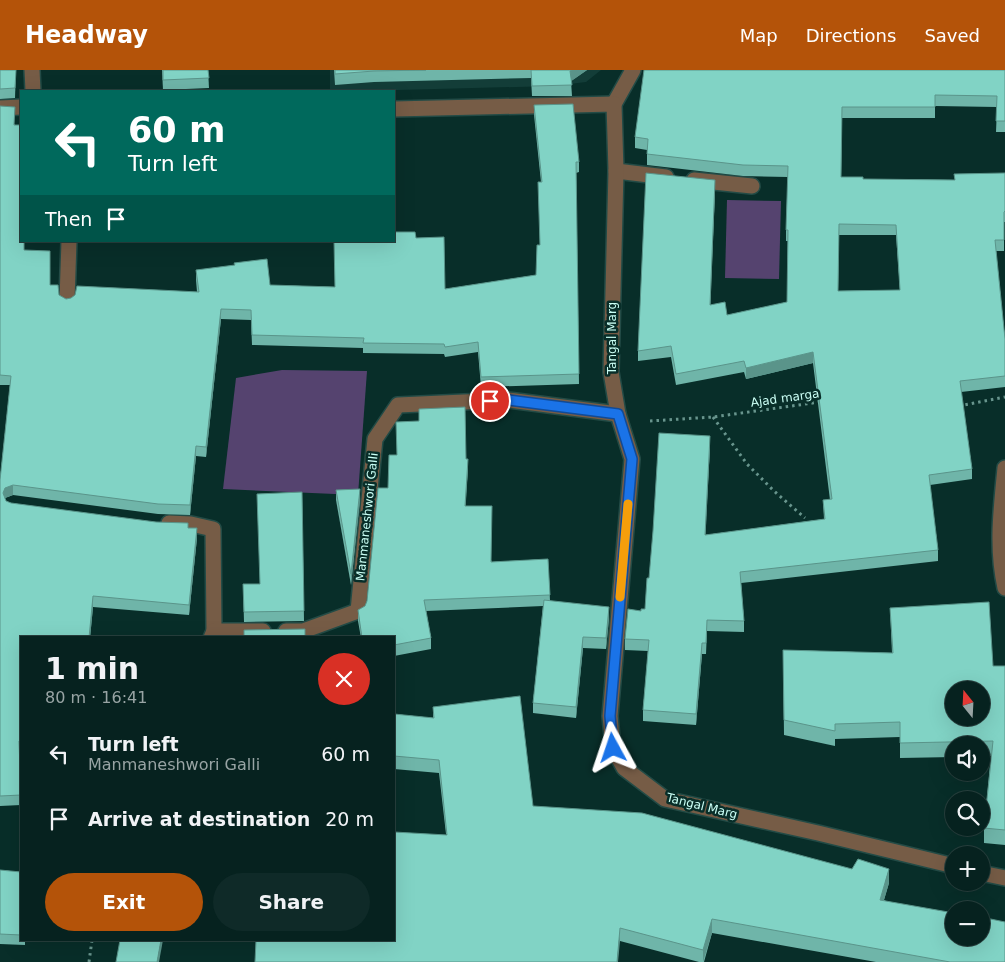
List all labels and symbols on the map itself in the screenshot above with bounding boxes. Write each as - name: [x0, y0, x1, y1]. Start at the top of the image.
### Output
- street label: Tangal Marg: [605, 302, 619, 375]
- pin: [469, 380, 511, 422]
- street label: Ajad marga: [750, 386, 820, 410]
- street label: Manmaneshwori Galli: [353, 452, 381, 582]
- north arrow: [945, 681, 990, 726]
- position arrow: [586, 721, 638, 773]
- street label: Tangal Marg: [664, 790, 739, 822]

